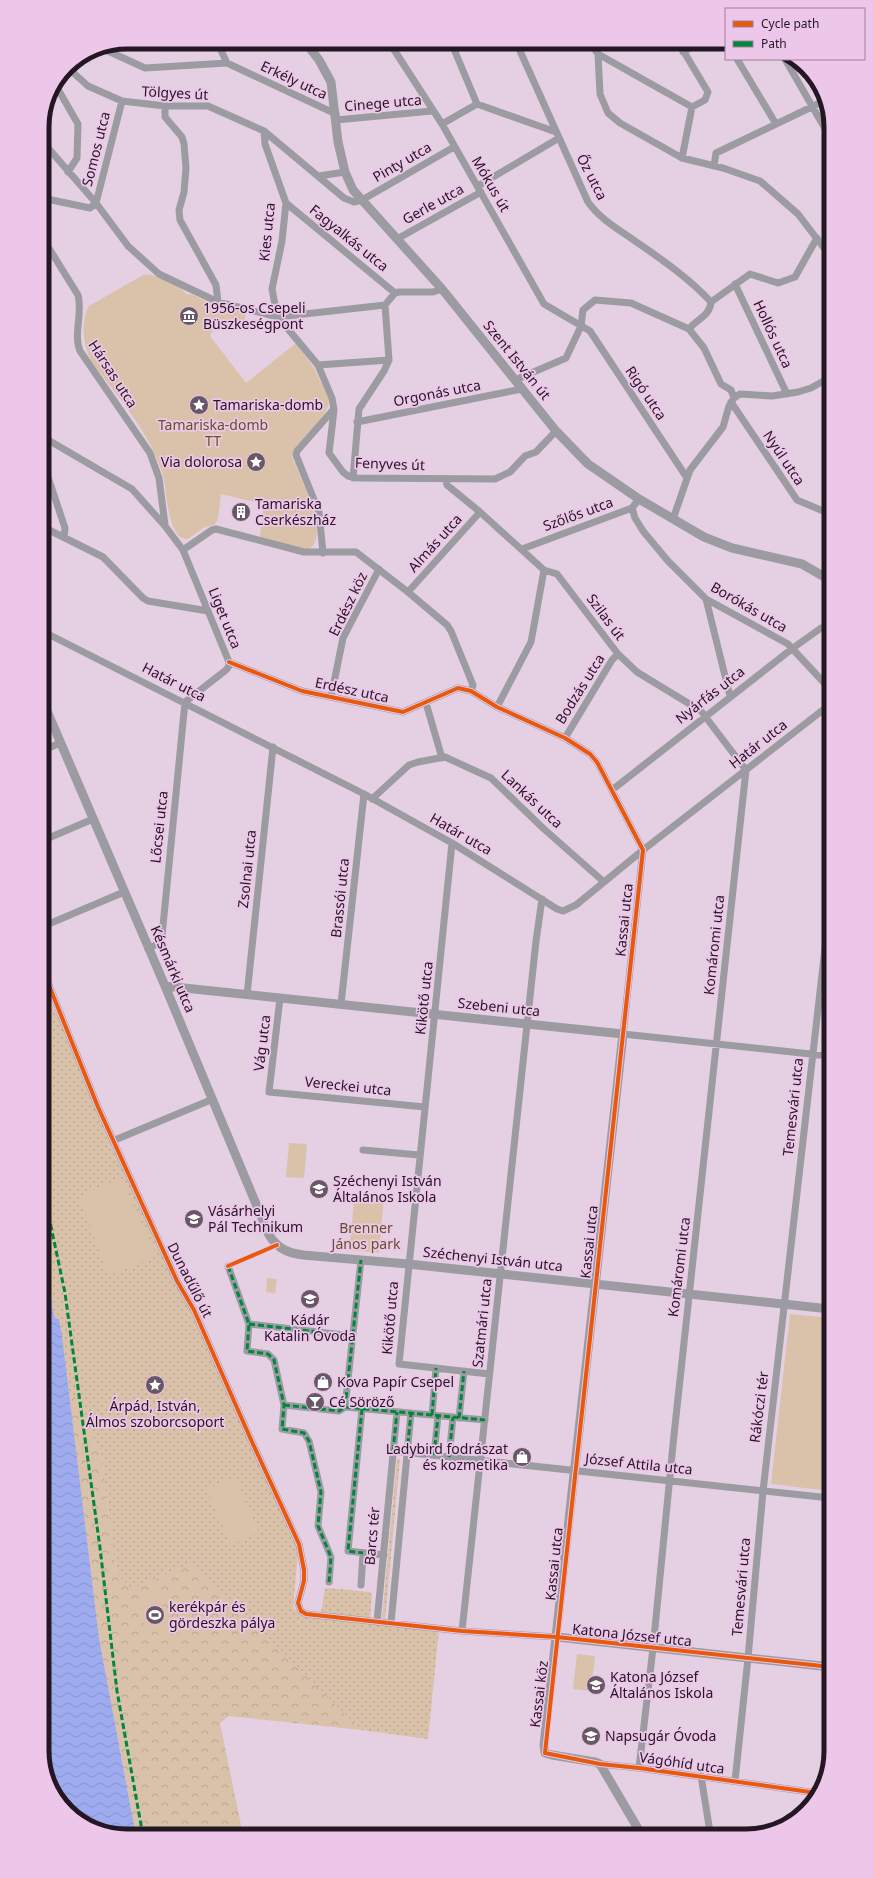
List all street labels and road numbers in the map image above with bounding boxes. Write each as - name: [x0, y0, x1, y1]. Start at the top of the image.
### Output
- street label: Erkély utca: [258, 56, 331, 103]
- street label: Tölgyes út: [141, 81, 209, 104]
- street label: Cinege utca: [344, 90, 422, 115]
- street label: Somos utca: [77, 110, 114, 188]
- street label: Pinty utca: [369, 137, 435, 186]
- street label: Őz utca: [573, 150, 612, 203]
- street label: Mókus út: [468, 152, 515, 215]
- street label: Gerle utca: [399, 179, 467, 228]
- street label: Fagyalkás utca: [306, 200, 393, 275]
- street label: Kies utca: [254, 202, 279, 262]
- street label: Hollós utca: [749, 297, 798, 371]
- street label: Szent István út: [479, 316, 555, 403]
- street label: Hársas utca: [84, 336, 142, 411]
- street label: Rigó utca: [621, 362, 671, 423]
- street label: Orgonás utca: [392, 375, 482, 410]
- street label: Nyúl utca: [759, 427, 810, 489]
- street label: Fenyves út: [355, 453, 425, 474]
- street label: Szőlős utca: [540, 492, 616, 535]
- street label: Almás utca: [403, 510, 466, 576]
- street label: Erdész köz: [324, 568, 371, 639]
- street label: Borókás utca: [707, 577, 791, 636]
- street label: Liget utca: [205, 584, 246, 651]
- street label: Szilas út: [583, 590, 630, 644]
- street label: Bodzás utca: [551, 650, 609, 727]
- street label: Határ utca: [139, 657, 209, 706]
- street label: Nyárfás utca: [671, 662, 748, 728]
- street label: Erdész utca: [313, 672, 391, 707]
- street label: Határ utca: [725, 715, 791, 772]
- street label: Lankás utca: [497, 765, 567, 832]
- street label: Lőcsei utca: [145, 790, 172, 864]
- street label: Határ utca: [427, 808, 496, 859]
- street label: Zsolnai utca: [233, 829, 260, 909]
- street label: Brassói utca: [326, 857, 353, 939]
- street label: Kassai utca: [610, 882, 637, 957]
- street label: Komáromi utca: [699, 894, 728, 996]
- street label: Késmárki utca: [147, 922, 200, 1015]
- street label: Kikötő utca: [410, 960, 437, 1036]
- street label: Szebeni utca: [457, 993, 541, 1020]
- street label: Vág utca: [249, 1014, 274, 1072]
- street label: Temesvári utca: [778, 1057, 807, 1157]
- street label: Vereckei utca: [304, 1072, 392, 1100]
- street label: Kassai utca: [575, 1204, 602, 1279]
- street label: Komáromi utca: [663, 1216, 694, 1318]
- street label: Dunadűlő út: [163, 1239, 218, 1321]
- street label: Széchenyi István utca: [422, 1242, 564, 1275]
- street label: Szatmári utca: [467, 1277, 496, 1368]
- street label: Kikötő utca: [377, 1280, 402, 1355]
- street label: Rákóczi tér: [745, 1370, 772, 1444]
- street label: József Attila utca: [582, 1448, 694, 1479]
- street label: Barcs tér: [359, 1506, 384, 1566]
- street label: Kassai utca: [540, 1526, 567, 1601]
- street label: Temesvári utca: [727, 1537, 754, 1637]
- street label: Katona József utca: [571, 1619, 693, 1650]
- street label: Kassai köz: [525, 1659, 552, 1729]
- street label: Vágóhíd utca: [638, 1747, 726, 1778]

